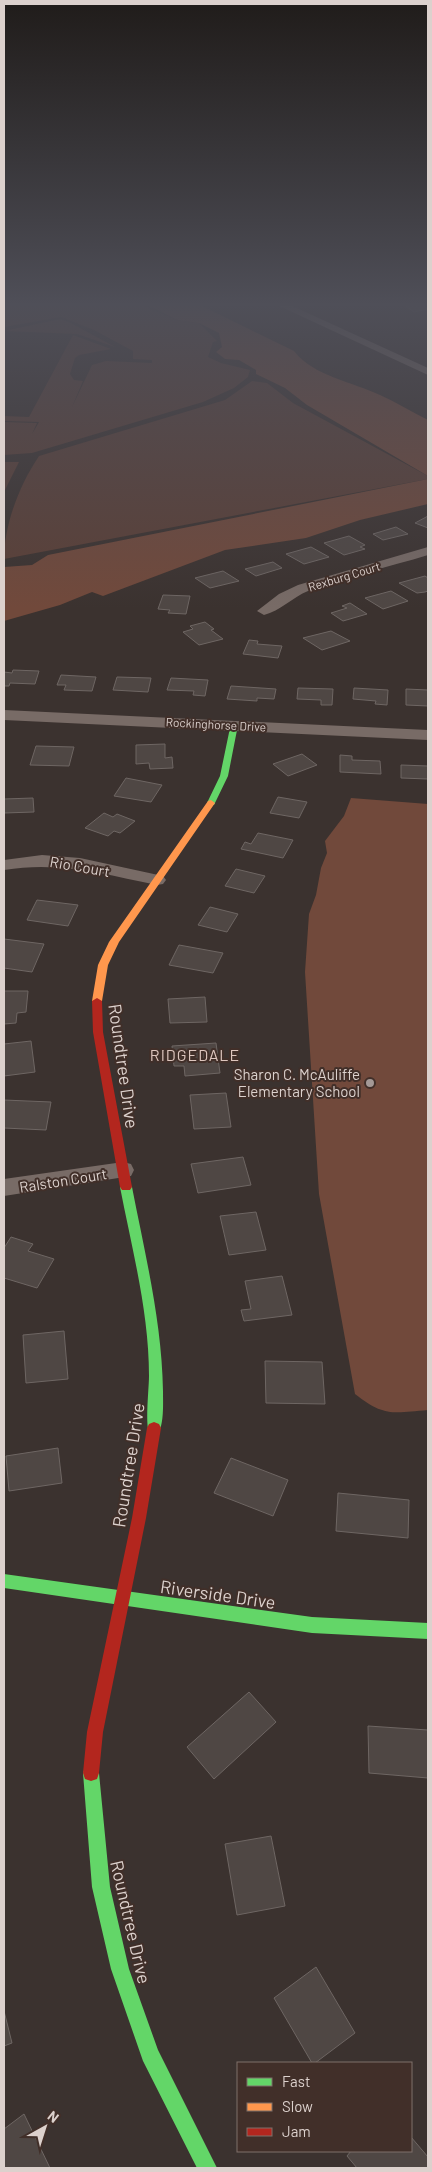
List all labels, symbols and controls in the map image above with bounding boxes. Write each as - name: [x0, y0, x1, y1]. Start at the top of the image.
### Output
- street label: Rexburg Court: [306, 558, 382, 594]
- street label: Rockinghorse Drive: [165, 714, 267, 734]
- street label: Rio Court: [49, 852, 111, 880]
- street label: Roundtree Drive: [104, 1002, 144, 1130]
- district label: RIDGEDALE: [150, 1045, 240, 1064]
- place label: Sharon C. McAuliffe Elementary School: [234, 1065, 360, 1100]
- marker: Sharon C. McAuliffe Elementary School: [364, 1077, 376, 1089]
- street label: Ralston Court: [18, 1164, 108, 1196]
- street label: Roundtree Drive: [107, 1401, 149, 1529]
- street label: Riverside Drive: [159, 1575, 277, 1613]
- street label: Roundtree Drive: [106, 1858, 156, 1986]
- legend: [237, 2062, 412, 2152]
- text: Fast: [282, 2072, 310, 2090]
- text: Slow: [282, 2097, 313, 2115]
- north arrow: [20, 2102, 70, 2152]
- text: N: [45, 2107, 62, 2126]
- text: Jam: [282, 2122, 311, 2140]

